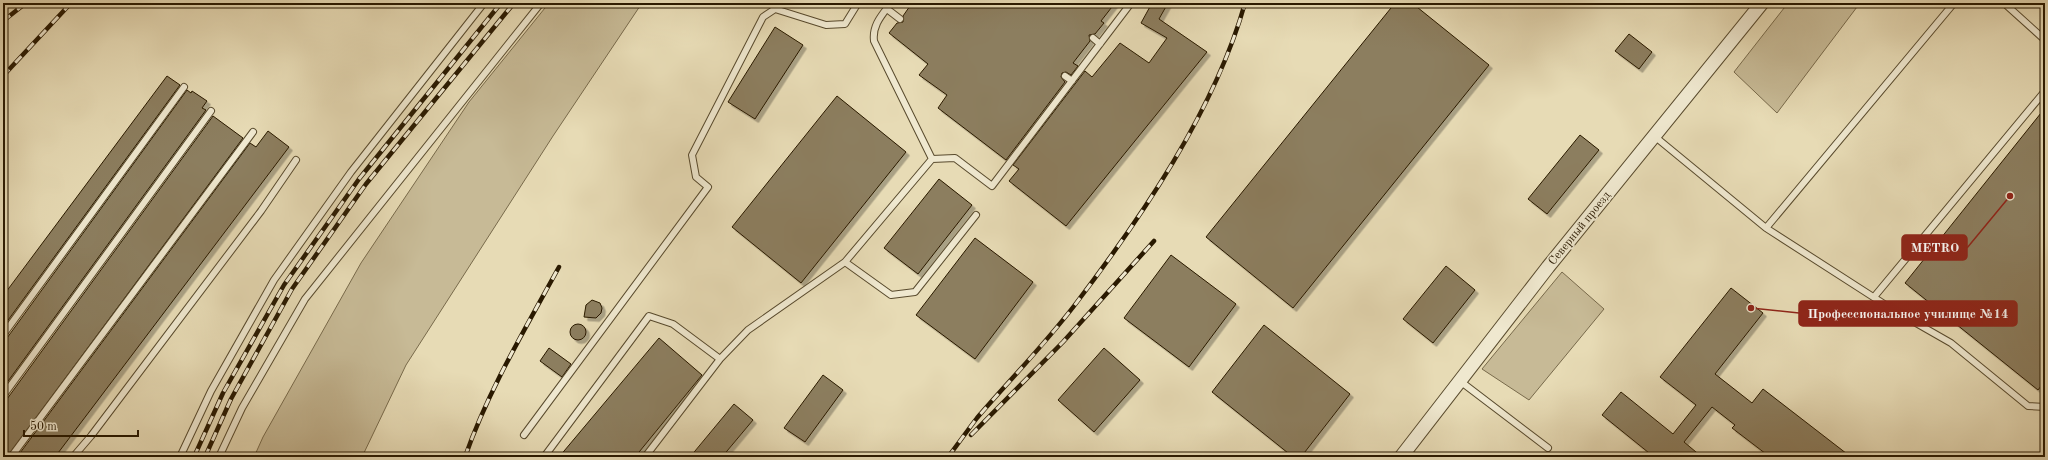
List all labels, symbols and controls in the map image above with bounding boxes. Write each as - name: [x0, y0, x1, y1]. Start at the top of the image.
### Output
- street label: Северный проезд: [1547, 190, 1613, 268]
- callout: METRO: [1902, 235, 1967, 260]
- text: METRO: [1911, 242, 1959, 255]
- callout: Профессиональное училище №14: [1799, 301, 2017, 326]
- text: Профессиональное училище №14: [1807, 308, 2009, 321]
- scale bar: [24, 412, 138, 438]
- text: 50 m: [30, 420, 57, 433]

